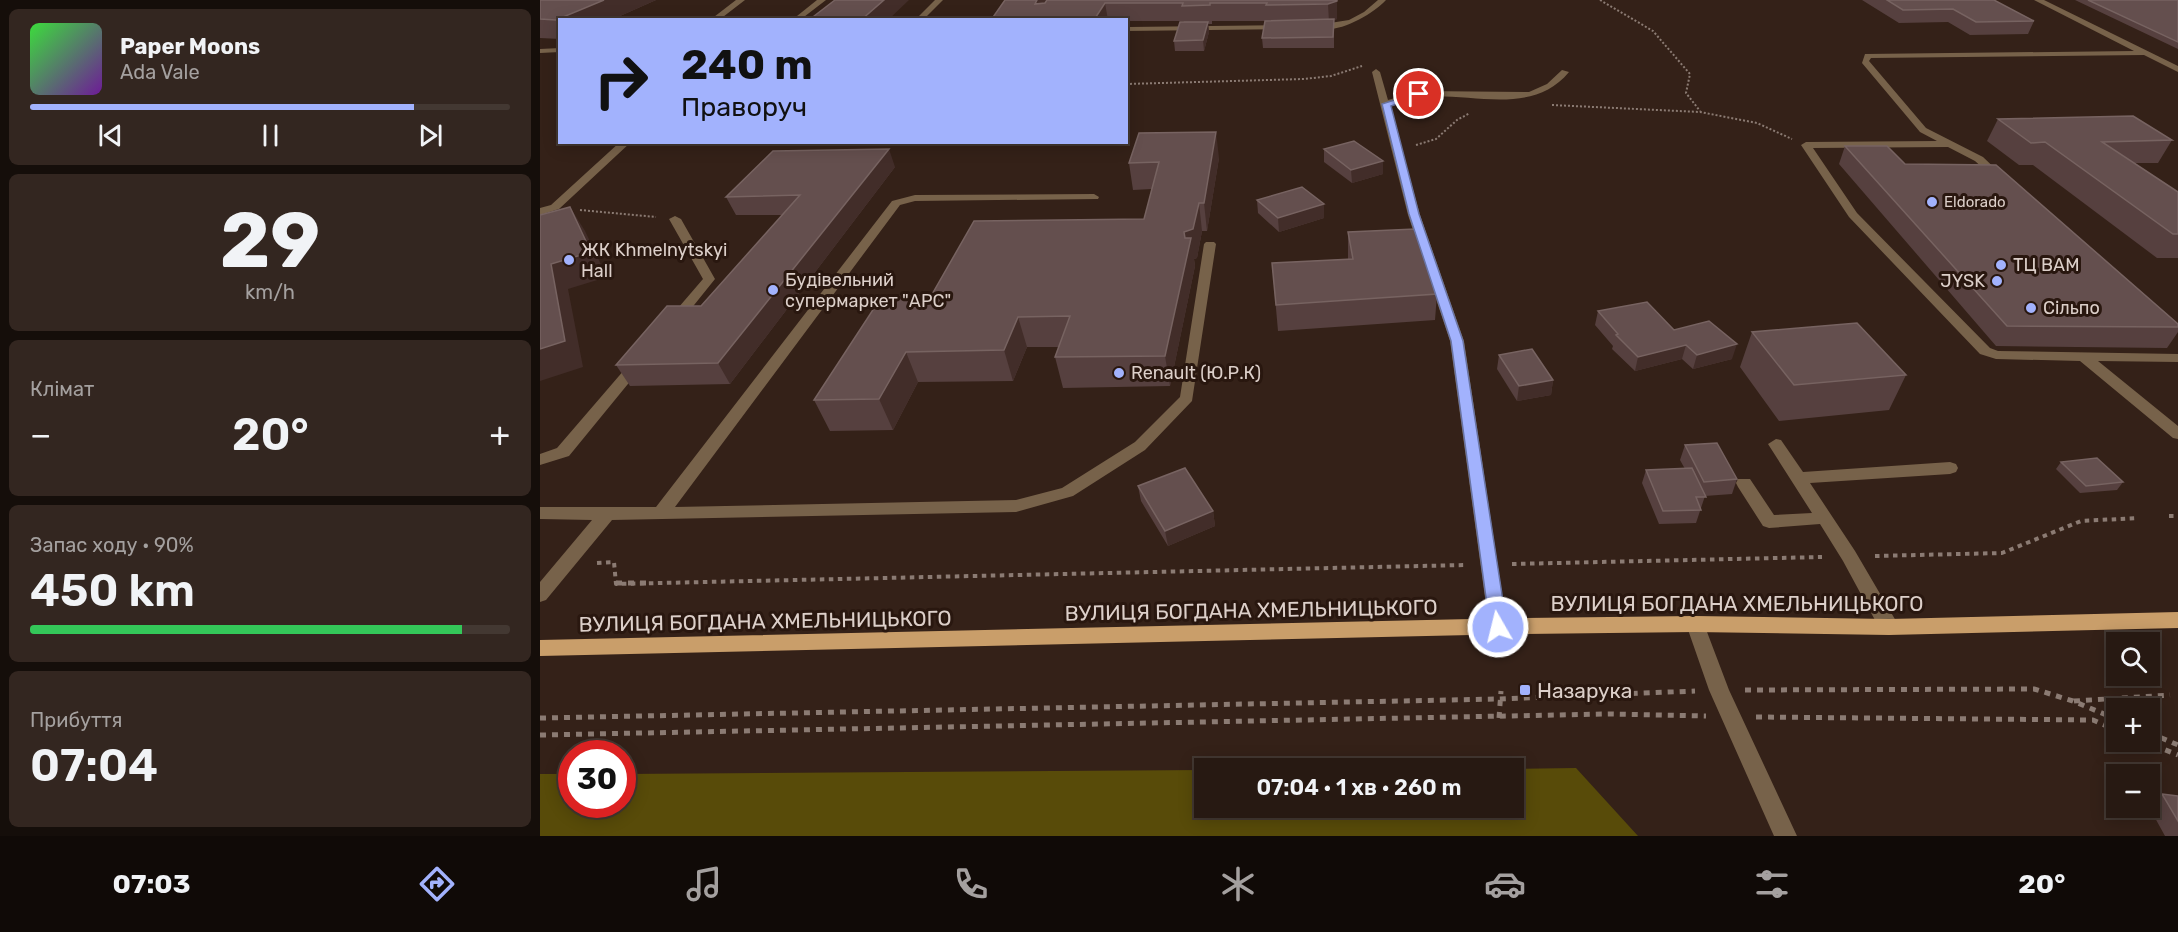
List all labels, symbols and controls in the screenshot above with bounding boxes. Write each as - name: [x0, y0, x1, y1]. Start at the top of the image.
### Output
- text: Paper Moons: [120, 33, 260, 60]
- text: 240 m: [681, 40, 813, 90]
- icon: right: [582, 42, 660, 120]
- text: Ada Vale: [120, 60, 200, 84]
- pin: [1393, 68, 1444, 119]
- icon: arrive: [1402, 77, 1435, 110]
- text: Праворуч: [681, 91, 807, 123]
- icon: previous: [94, 119, 127, 152]
- icon: pause: [254, 119, 287, 152]
- icon: next: [414, 119, 447, 152]
- place label: Eldorado: [1944, 193, 2006, 211]
- text: 29: [220, 194, 320, 287]
- marker: Eldorado: [1925, 195, 1939, 209]
- place label: ЖК Khmelnytskyi Hall: [581, 239, 727, 282]
- marker: ЖК Khmelnytskyi Hall: [562, 253, 576, 267]
- place label: ТЦ ВАМ: [2013, 254, 2079, 276]
- marker: ТЦ ВАМ: [1994, 258, 2008, 272]
- place label: Будівельний супермаркет "АРС": [785, 269, 951, 312]
- place label: JYSK: [1940, 270, 1985, 292]
- marker: JYSK: [1990, 274, 2004, 288]
- text: km/h: [245, 280, 295, 304]
- marker: Будівельний супермаркет "АРС": [766, 283, 780, 297]
- place label: Сільпо: [2043, 297, 2100, 319]
- marker: Сільпо: [2024, 301, 2038, 315]
- place label: Renault (Ю.Р.К): [1131, 362, 1261, 384]
- marker: Renault (Ю.Р.К): [1112, 366, 1126, 380]
- text: Клімат: [30, 377, 94, 401]
- text: 20°: [232, 408, 309, 461]
- text: −: [30, 415, 51, 454]
- text: +: [489, 415, 510, 454]
- text: Запас ходу · 90%: [30, 533, 194, 557]
- text: 450 km: [30, 564, 195, 617]
- street label: ВУЛИЦЯ БОГДАНА ХМЕЛЬНИЦЬКОГО: [1551, 591, 1923, 616]
- street label: ВУЛИЦЯ БОГДАНА ХМЕЛЬНИЦЬКОГО: [1064, 594, 1438, 626]
- position arrow: [1466, 595, 1530, 659]
- street label: ВУЛИЦЯ БОГДАНА ХМЕЛЬНИЦЬКОГО: [578, 605, 952, 637]
- map controls: [2106, 632, 2160, 818]
- button: search: [2106, 632, 2160, 686]
- place label: Назарука: [1537, 678, 1632, 703]
- marker: Назарука: [1518, 683, 1532, 697]
- button: +: [2106, 698, 2160, 752]
- text: Прибуття: [30, 708, 122, 732]
- text: 07:04: [30, 739, 158, 792]
- speed limit sign: 30: [558, 740, 636, 818]
- button: −: [2106, 764, 2160, 818]
- text: 07:04 · 1 хв · 260 m: [1256, 774, 1462, 801]
- icon: directions: [416, 863, 458, 905]
- icon: music: [683, 863, 725, 905]
- icon: phone: [950, 863, 992, 905]
- icon: climate: [1217, 863, 1259, 905]
- icon: car: [1484, 863, 1526, 905]
- icon: filters: [1751, 863, 1793, 905]
- text: 07:03: [113, 868, 190, 900]
- text: 20°: [2018, 868, 2065, 900]

